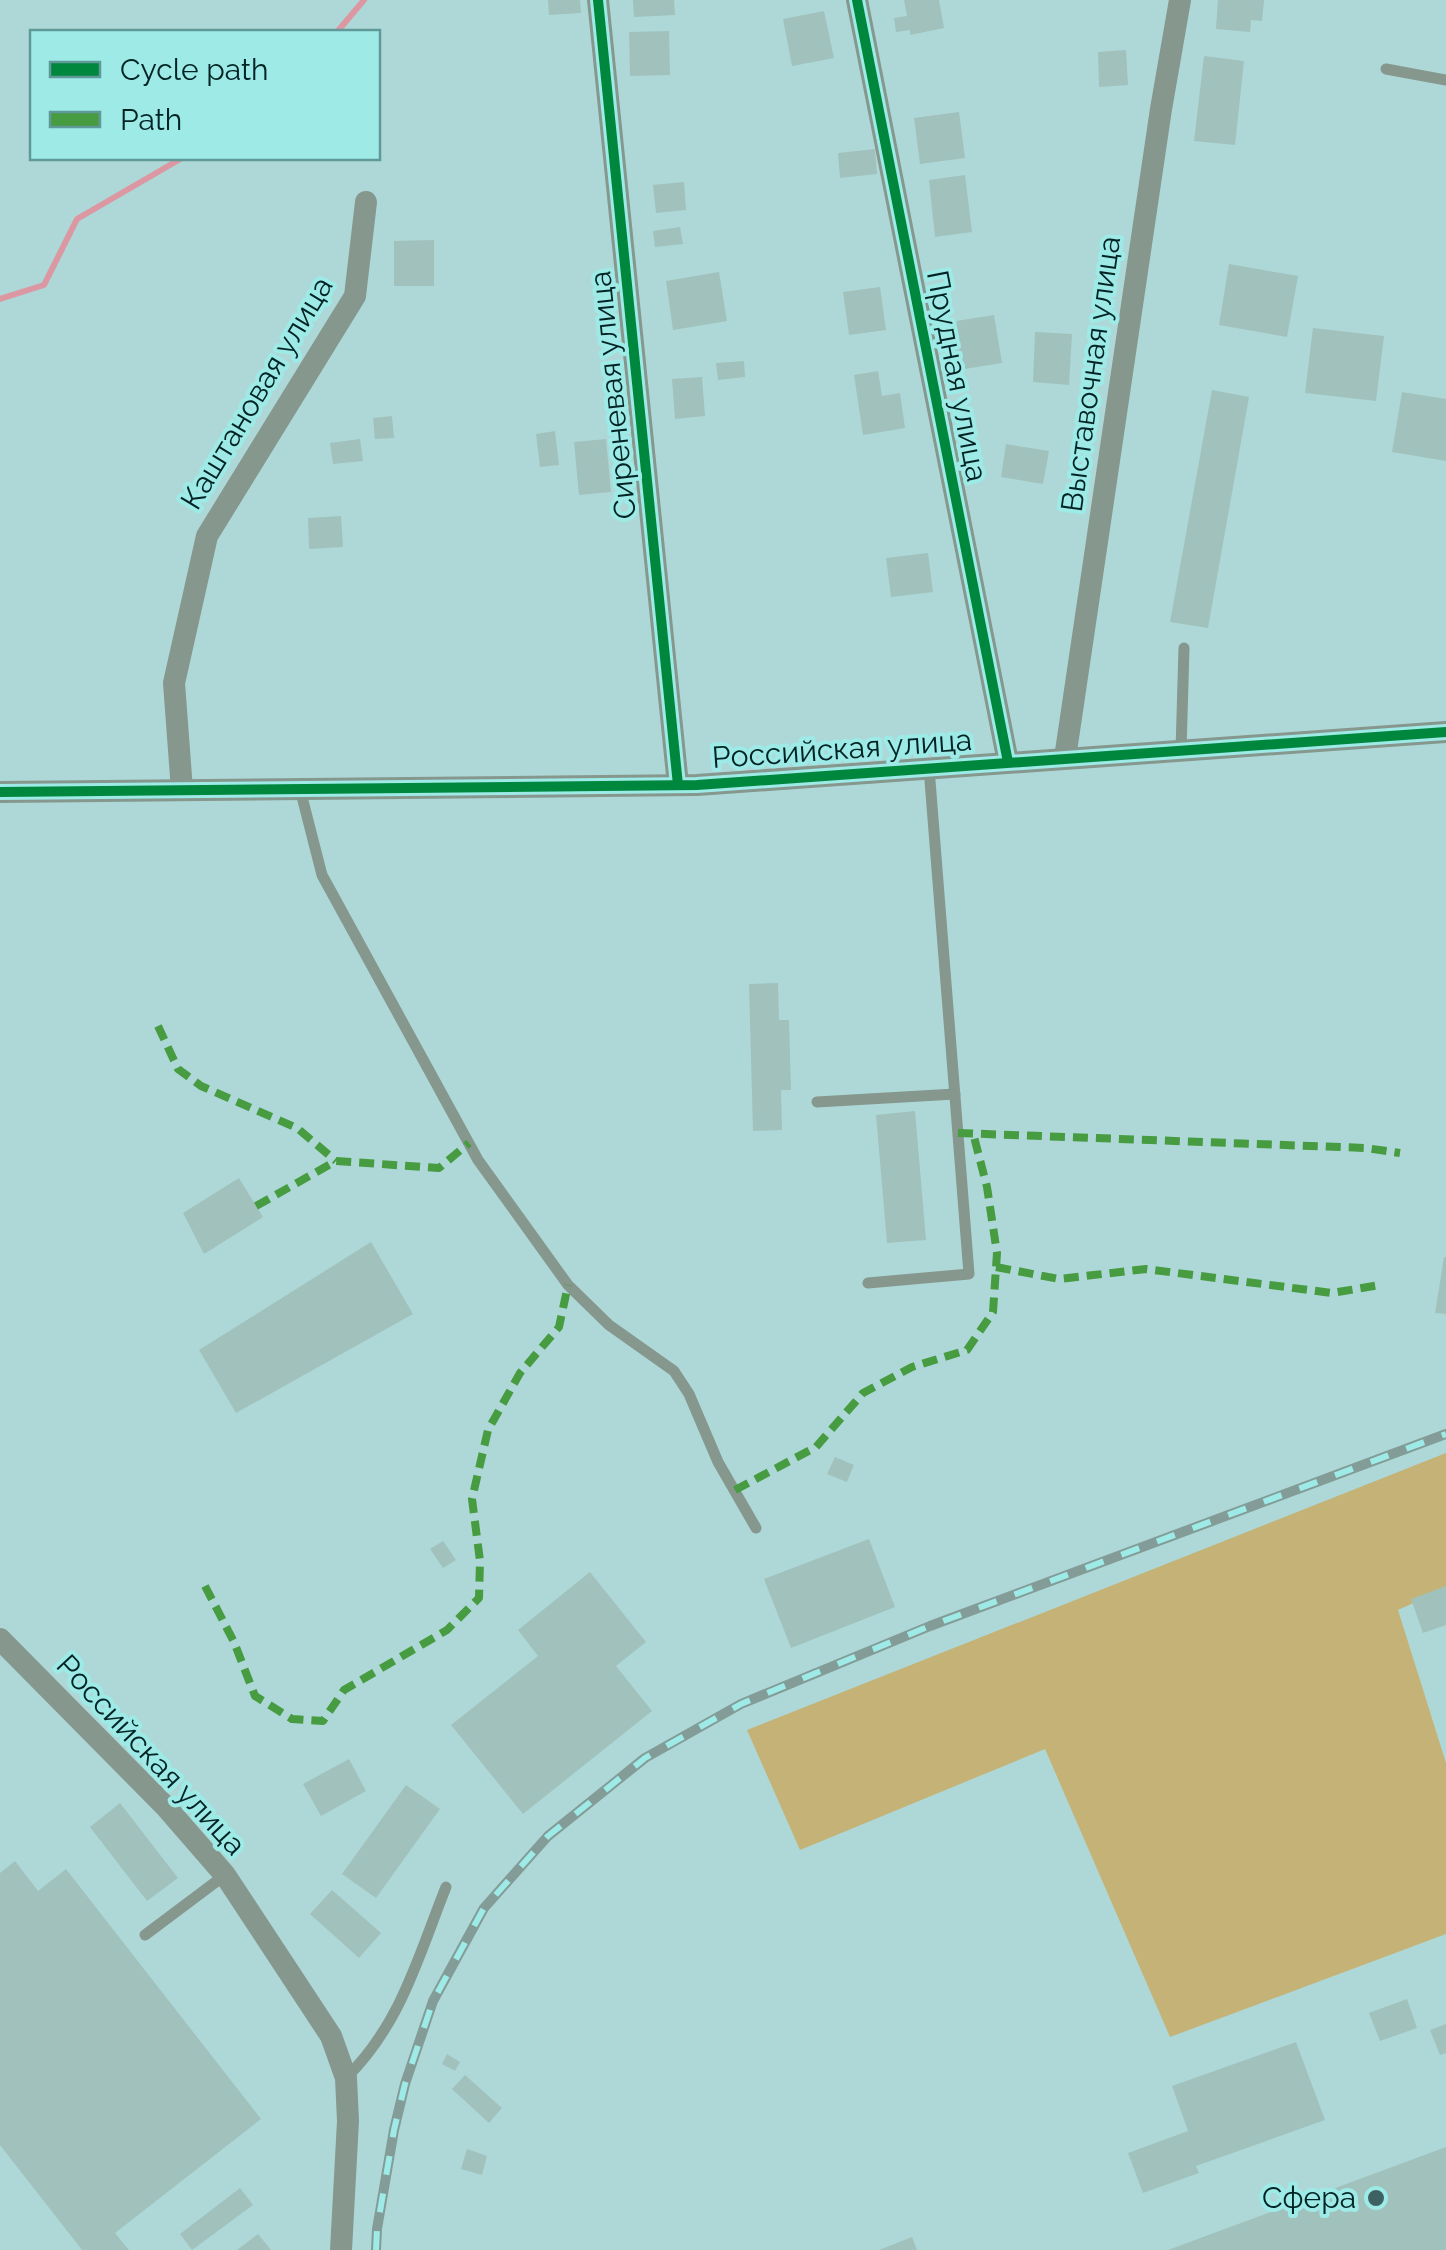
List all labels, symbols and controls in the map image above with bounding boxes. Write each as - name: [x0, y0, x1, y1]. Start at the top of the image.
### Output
- legend: [30, 30, 380, 160]
- text: Cycle path: [120, 52, 268, 87]
- text: Path: [120, 102, 182, 137]
- street label: Выставочная улица: [1054, 234, 1127, 514]
- street label: Прудная улица: [920, 267, 995, 484]
- street label: Сиреневая улица: [582, 269, 643, 521]
- street label: Каштановая улица: [173, 270, 340, 515]
- street label: Российская улица: [711, 722, 973, 775]
- street label: Российская улица: [50, 1647, 253, 1862]
- place label: Сфера: [1262, 2180, 1356, 2215]
- marker: Сфера: [1365, 2187, 1387, 2209]

